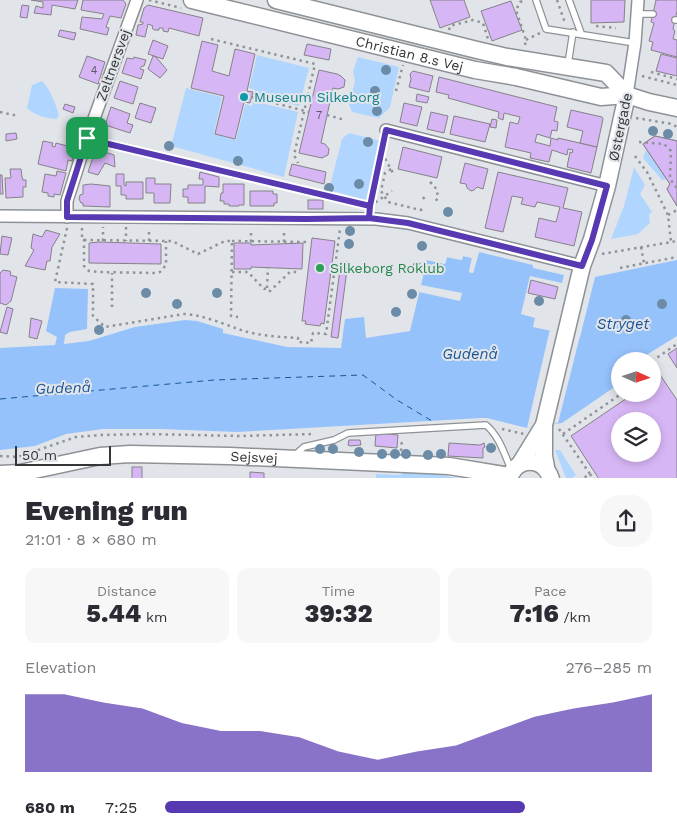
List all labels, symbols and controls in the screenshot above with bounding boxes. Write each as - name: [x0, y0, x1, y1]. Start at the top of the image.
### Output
- street label: Zeltnersvej: [93, 27, 133, 103]
- street label: Christian 8.s Vej: [354, 33, 465, 75]
- house number: 4: [91, 64, 98, 77]
- place label: Museum Silkeborg: [254, 89, 380, 105]
- marker: Museum Silkeborg: [238, 91, 250, 103]
- street label: Østergade: [605, 91, 635, 163]
- house number: 7: [316, 109, 322, 122]
- pin: [66, 117, 108, 159]
- icon: arrive: [73, 124, 101, 152]
- place label: Silkeborg Roklub: [330, 260, 445, 276]
- marker: Silkeborg Roklub: [314, 262, 326, 274]
- water label: Stryget: [597, 315, 650, 333]
- water label: Gudenå: [442, 345, 498, 363]
- north arrow: [611, 352, 661, 402]
- map controls: [611, 352, 661, 462]
- water label: Gudenå: [35, 378, 91, 398]
- button: layers: [611, 412, 661, 462]
- scale bar: [15, 443, 111, 467]
- text: 50 m: [22, 447, 57, 463]
- street label: Sejsvej: [230, 448, 278, 466]
- text: Evening run: [25, 494, 188, 527]
- button: share: [600, 495, 652, 547]
- text: 21:01 · 8 × 680 m: [25, 530, 157, 549]
- text: Distance: [97, 583, 157, 599]
- text: Time: [322, 583, 355, 599]
- text: Pace: [534, 583, 566, 599]
- text: 5.44: [86, 599, 141, 628]
- text: 39:32: [305, 599, 372, 628]
- text: 7:16: [509, 599, 559, 628]
- text: km: [141, 609, 167, 625]
- text: /km: [559, 609, 591, 625]
- text: Elevation: [25, 658, 96, 677]
- text: 276–285 m: [565, 658, 652, 677]
- text: 680 m: [25, 798, 75, 817]
- text: 7:25: [105, 798, 137, 817]

